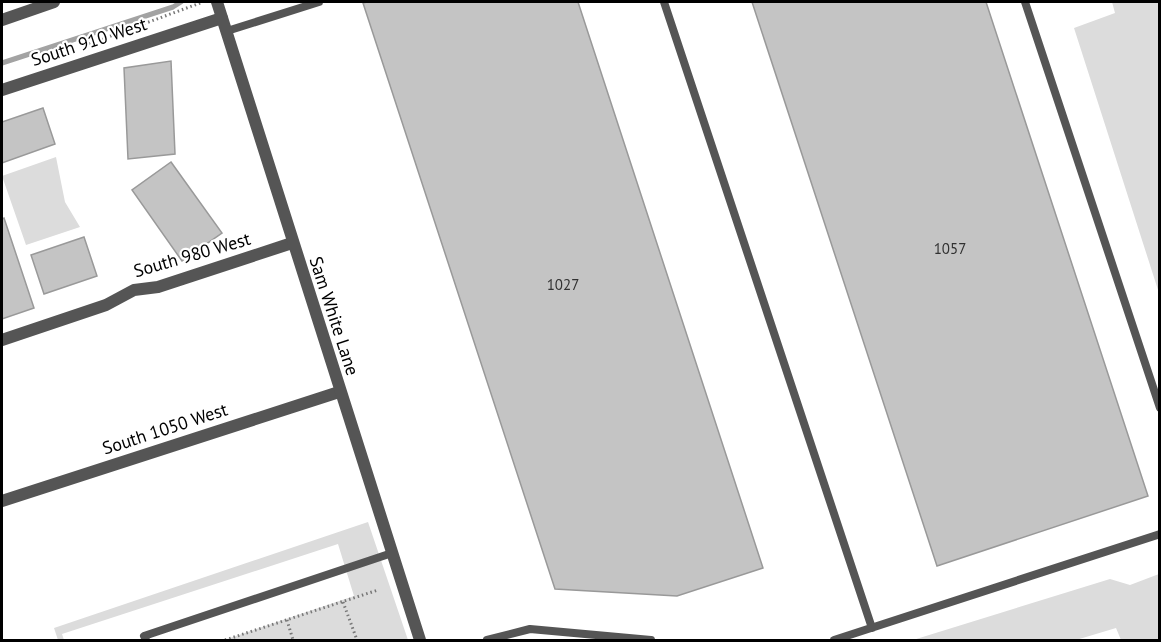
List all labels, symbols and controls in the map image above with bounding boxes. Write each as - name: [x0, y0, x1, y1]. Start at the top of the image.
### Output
- street label: South 910 West: [28, 12, 150, 71]
- street label: South 980 West: [131, 227, 253, 282]
- house number: 1057: [934, 239, 966, 258]
- street label: Sam White Lane: [304, 253, 365, 378]
- house number: 1027: [547, 275, 579, 294]
- street label: South 1050 West: [99, 397, 230, 460]

